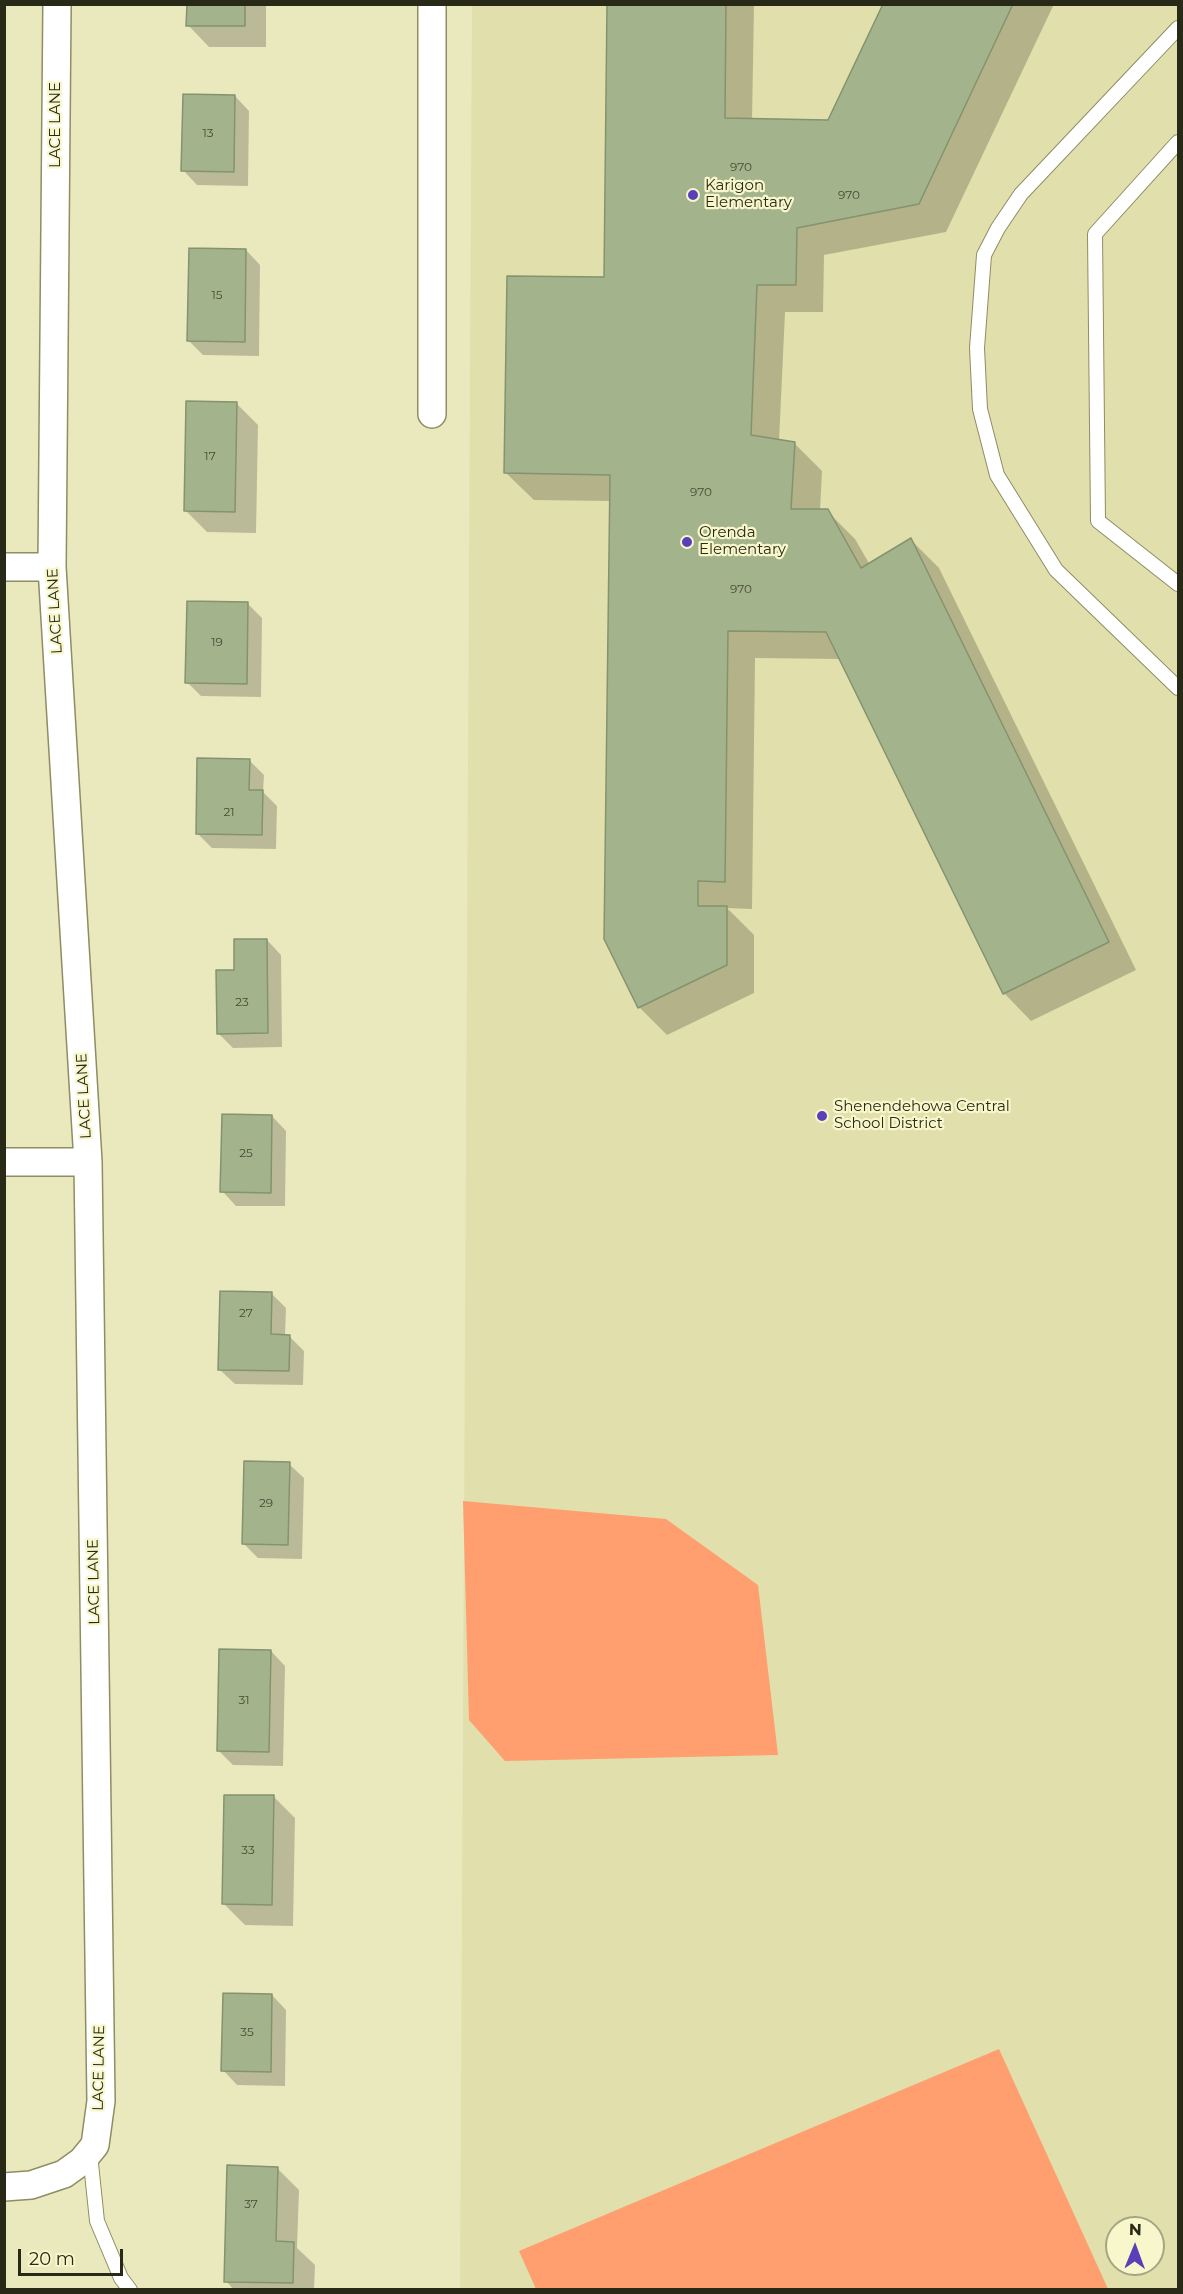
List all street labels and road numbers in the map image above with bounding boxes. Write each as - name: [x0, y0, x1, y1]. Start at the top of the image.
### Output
- street label: LACE LANE: [47, 82, 65, 168]
- street label: LACE LANE: [44, 568, 66, 654]
- street label: LACE LANE: [73, 1053, 95, 1139]
- street label: LACE LANE: [84, 1539, 104, 1625]
- street label: LACE LANE: [89, 2025, 109, 2111]

